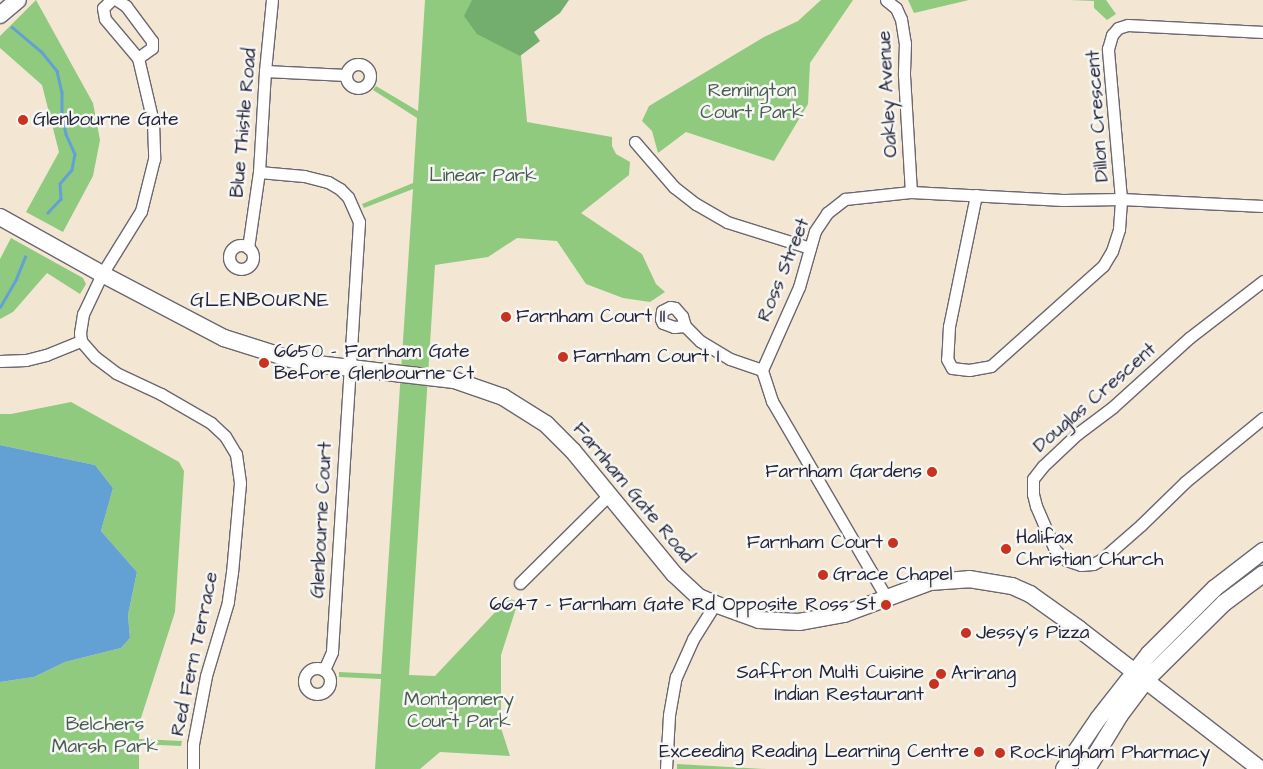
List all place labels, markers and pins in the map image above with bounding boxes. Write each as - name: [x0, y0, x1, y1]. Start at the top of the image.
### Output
- place label: Glenbourne Gate: [33, 109, 179, 131]
- marker: Glenbourne Gate: [17, 114, 29, 126]
- place label: Farnham Court II: [516, 306, 666, 328]
- marker: Farnham Court II: [500, 311, 512, 323]
- place label: 6650 - Farnham Gate Before Glenbourne Ct: [274, 341, 474, 385]
- place label: Farnham Court I: [573, 346, 720, 368]
- marker: Farnham Court I: [557, 351, 569, 363]
- marker: 6650 - Farnham Gate Before Glenbourne Ct: [258, 357, 270, 369]
- place label: Farnham Gardens: [765, 461, 922, 483]
- marker: Farnham Gardens: [926, 466, 938, 478]
- place label: Halifax Christian Church: [1016, 527, 1164, 571]
- place label: Farnham Court: [747, 532, 883, 554]
- marker: Farnham Court: [887, 537, 899, 549]
- marker: Halifax Christian Church: [1000, 543, 1012, 555]
- place label: Grace Chapel: [833, 564, 953, 586]
- marker: Grace Chapel: [817, 569, 829, 581]
- place label: 6647 - Farnham Gate Rd Opposite Ross St: [490, 594, 876, 616]
- marker: 6647 - Farnham Gate Rd Opposite Ross St: [880, 599, 892, 611]
- place label: Jessy's Pizza: [976, 622, 1090, 644]
- marker: Jessy's Pizza: [960, 627, 972, 639]
- place label: Saffron Multi Cuisine Indian Restaurant: [737, 662, 924, 706]
- place label: Arirang: [951, 663, 1016, 685]
- marker: Arirang: [935, 668, 947, 680]
- marker: Saffron Multi Cuisine Indian Restaurant: [928, 678, 940, 690]
- place label: Exceeding Reading Learning Centre: [659, 741, 969, 763]
- place label: Rockingham Pharmacy: [1010, 742, 1210, 764]
- marker: Exceeding Reading Learning Centre: [973, 746, 985, 758]
- marker: Rockingham Pharmacy: [994, 747, 1006, 759]

